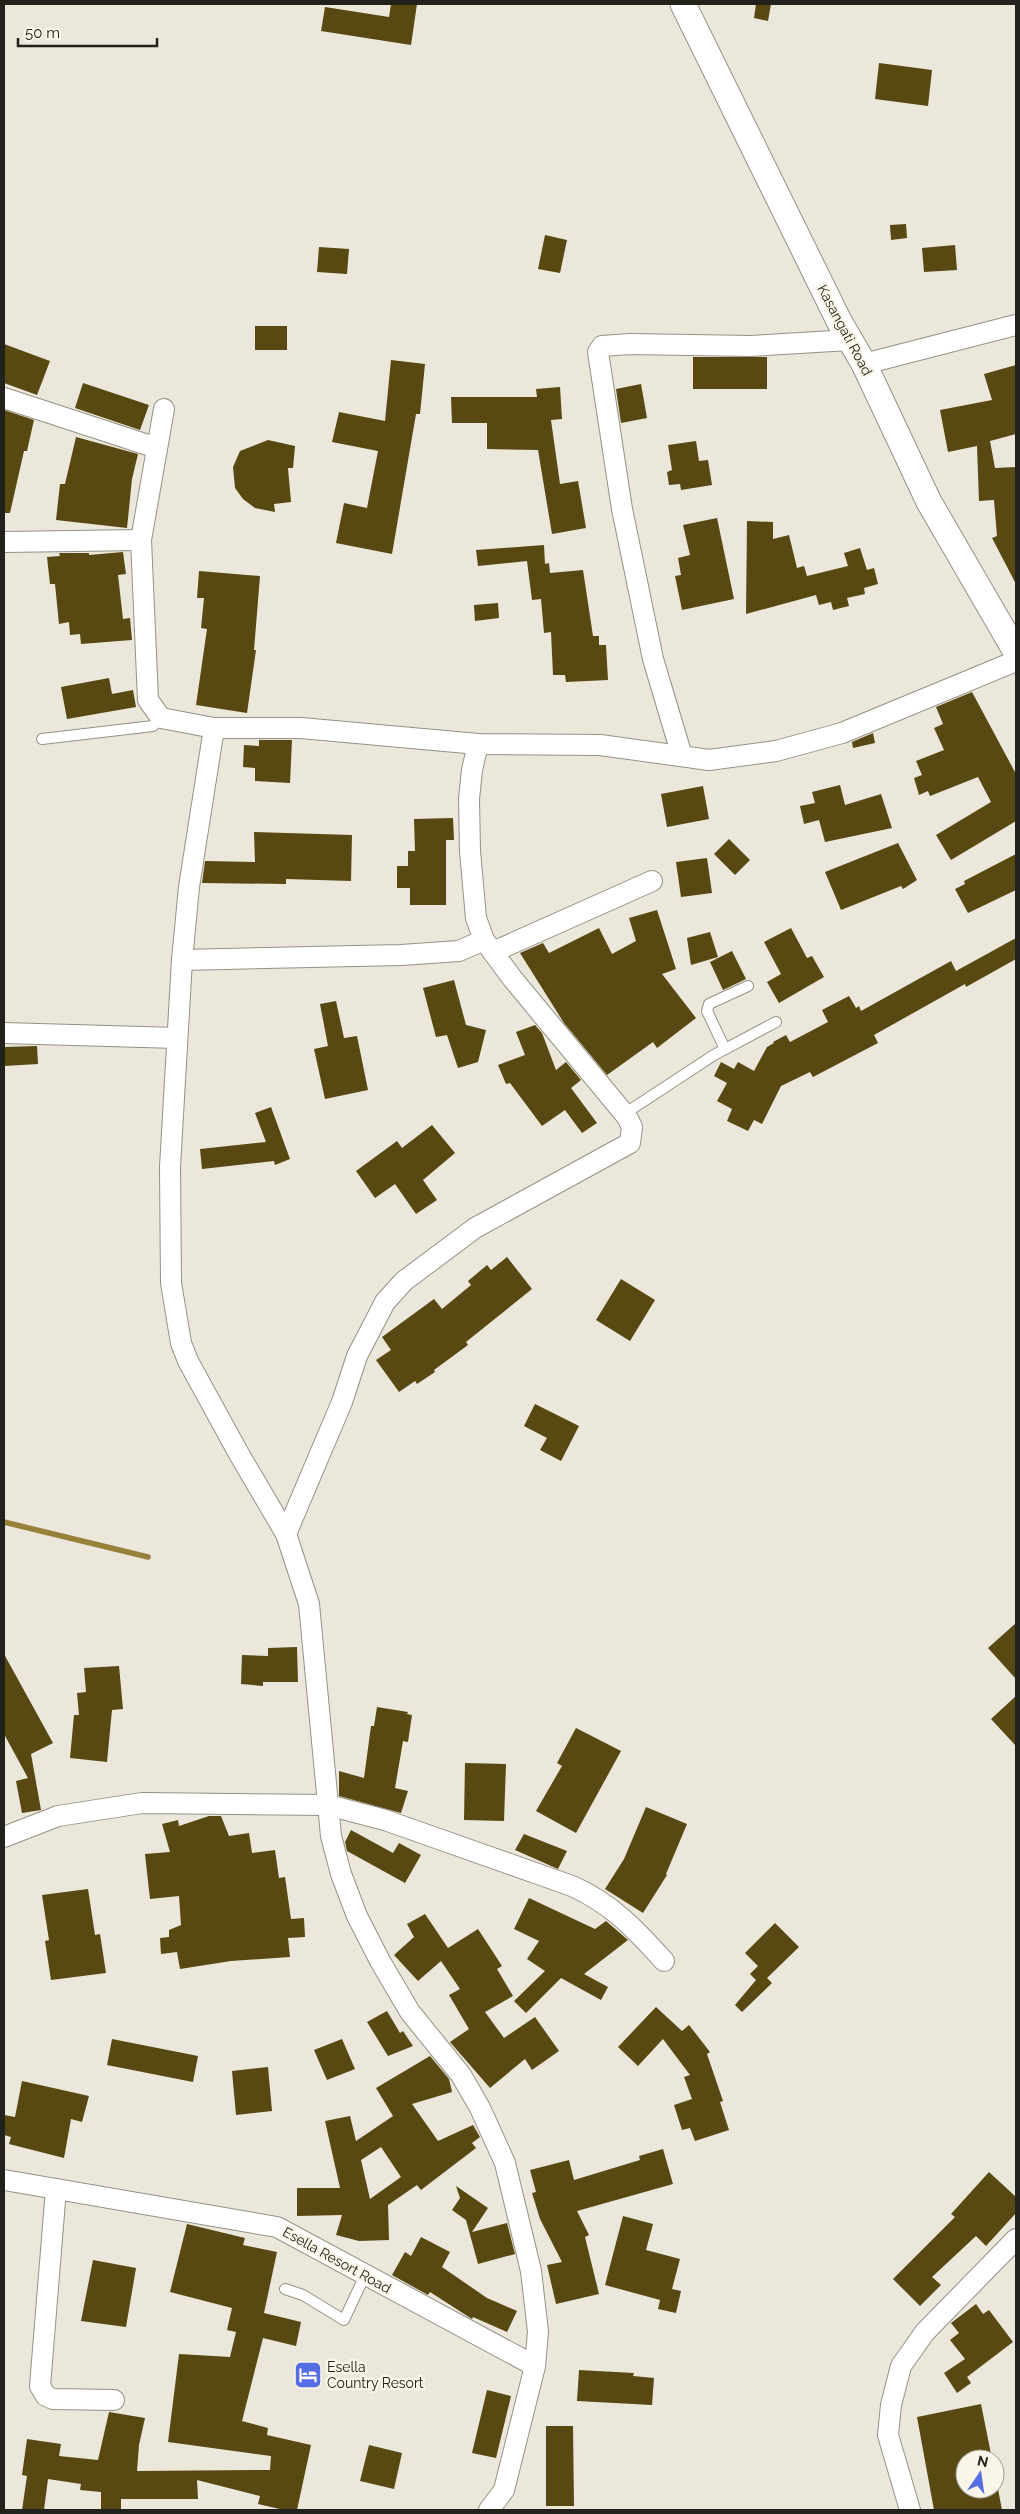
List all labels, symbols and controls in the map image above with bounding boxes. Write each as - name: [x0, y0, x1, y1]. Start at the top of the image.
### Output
- scale bar: [18, 15, 156, 47]
- text: 50 m: [25, 24, 60, 42]
- street label: Kasangati Road: [814, 282, 876, 378]
- street label: Esella Resort Road: [280, 2224, 394, 2296]
- place label: Esella Country Resort: [327, 2359, 424, 2391]
- hotel icon: Esella Country Resort: [293, 2360, 323, 2390]
- north arrow: [955, 2449, 1005, 2499]
- text: N: [976, 2452, 990, 2470]

